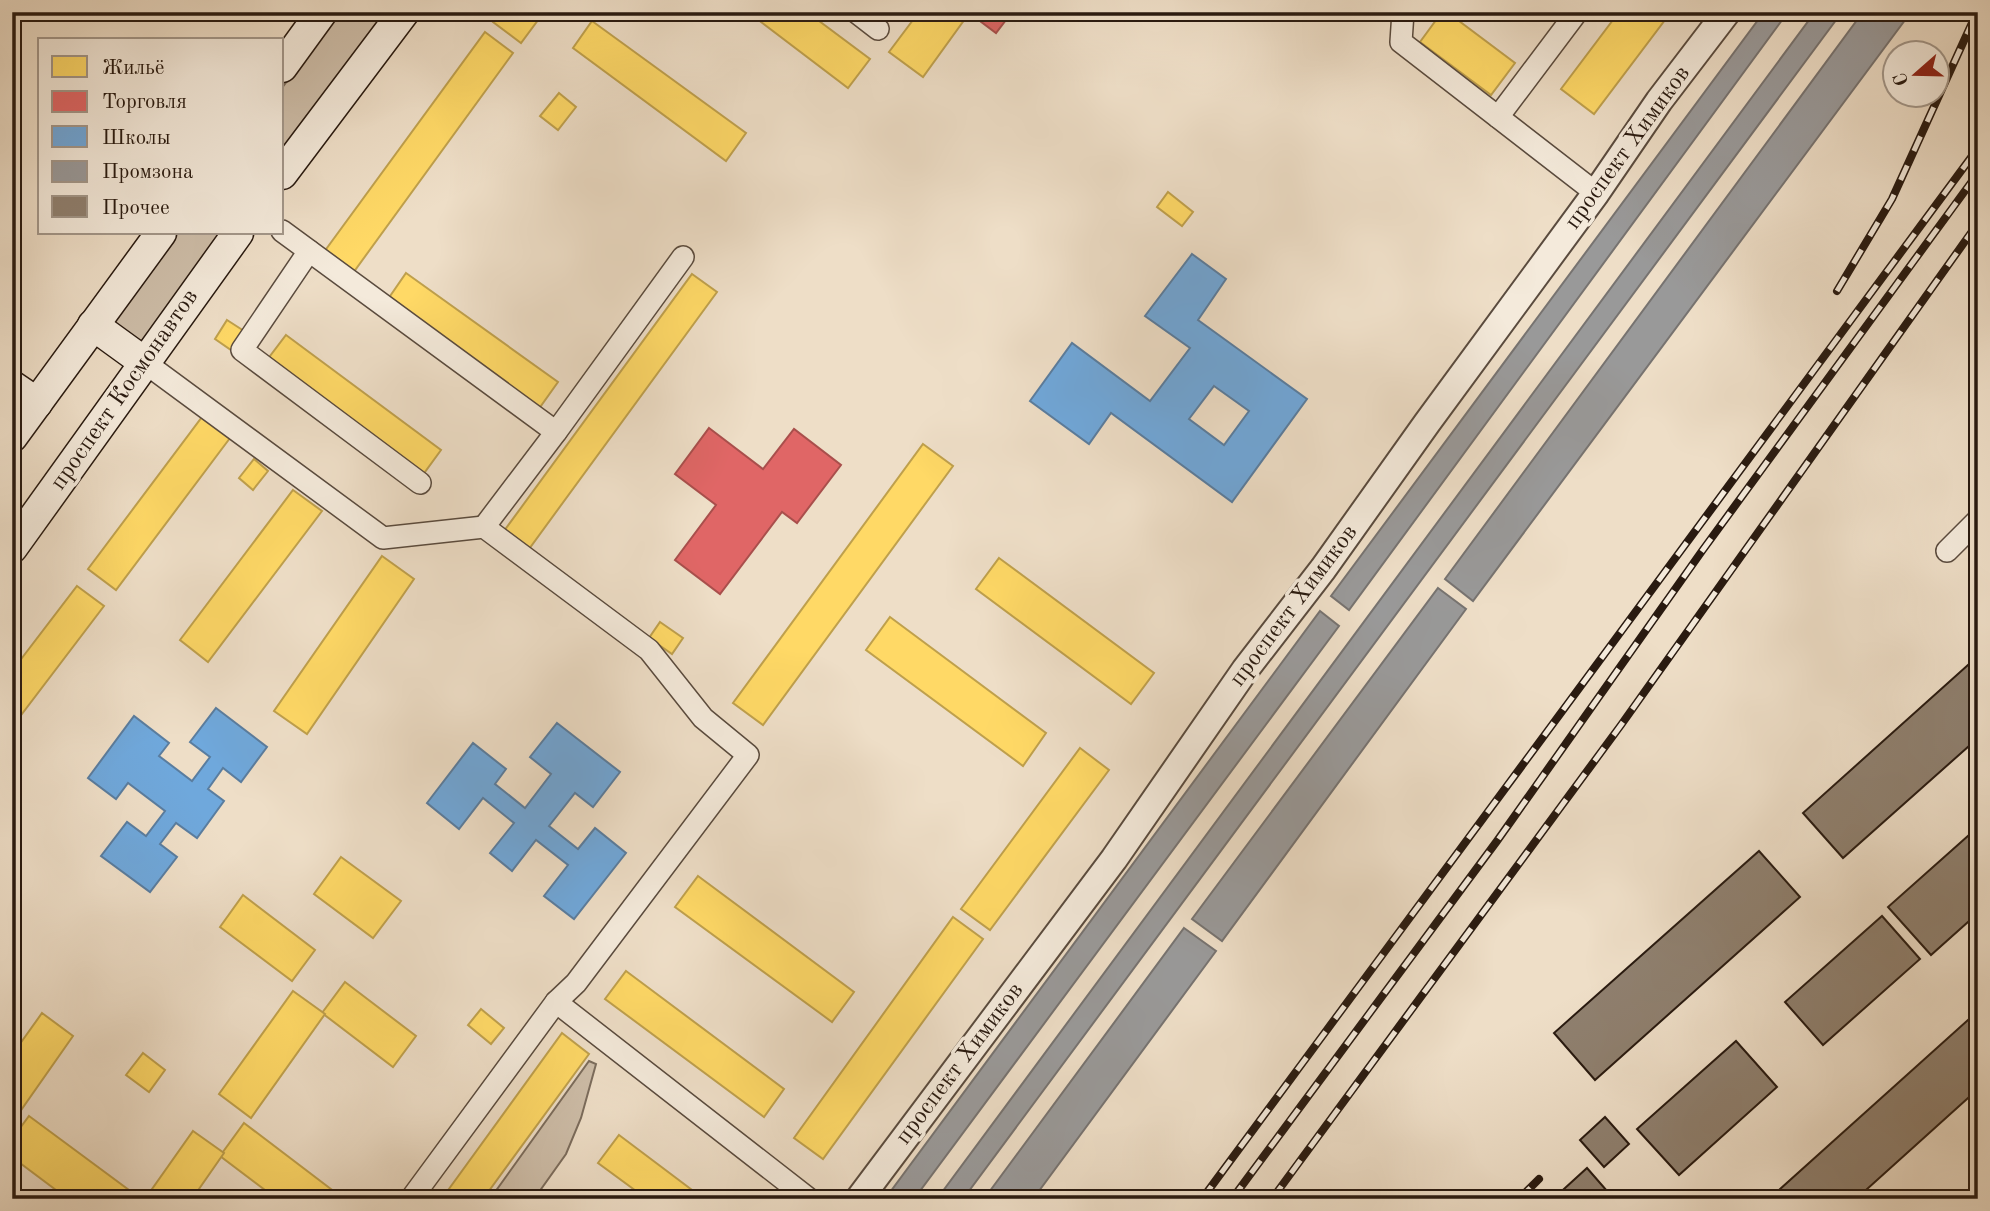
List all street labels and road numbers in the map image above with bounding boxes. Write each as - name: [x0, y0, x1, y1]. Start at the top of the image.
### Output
- street label: проспект Химиков: [1561, 62, 1695, 234]
- street label: проспект Космонавтов: [47, 285, 203, 495]
- street label: проспект Химиков: [1226, 521, 1362, 691]
- street label: проспект Химиков: [892, 979, 1028, 1149]

